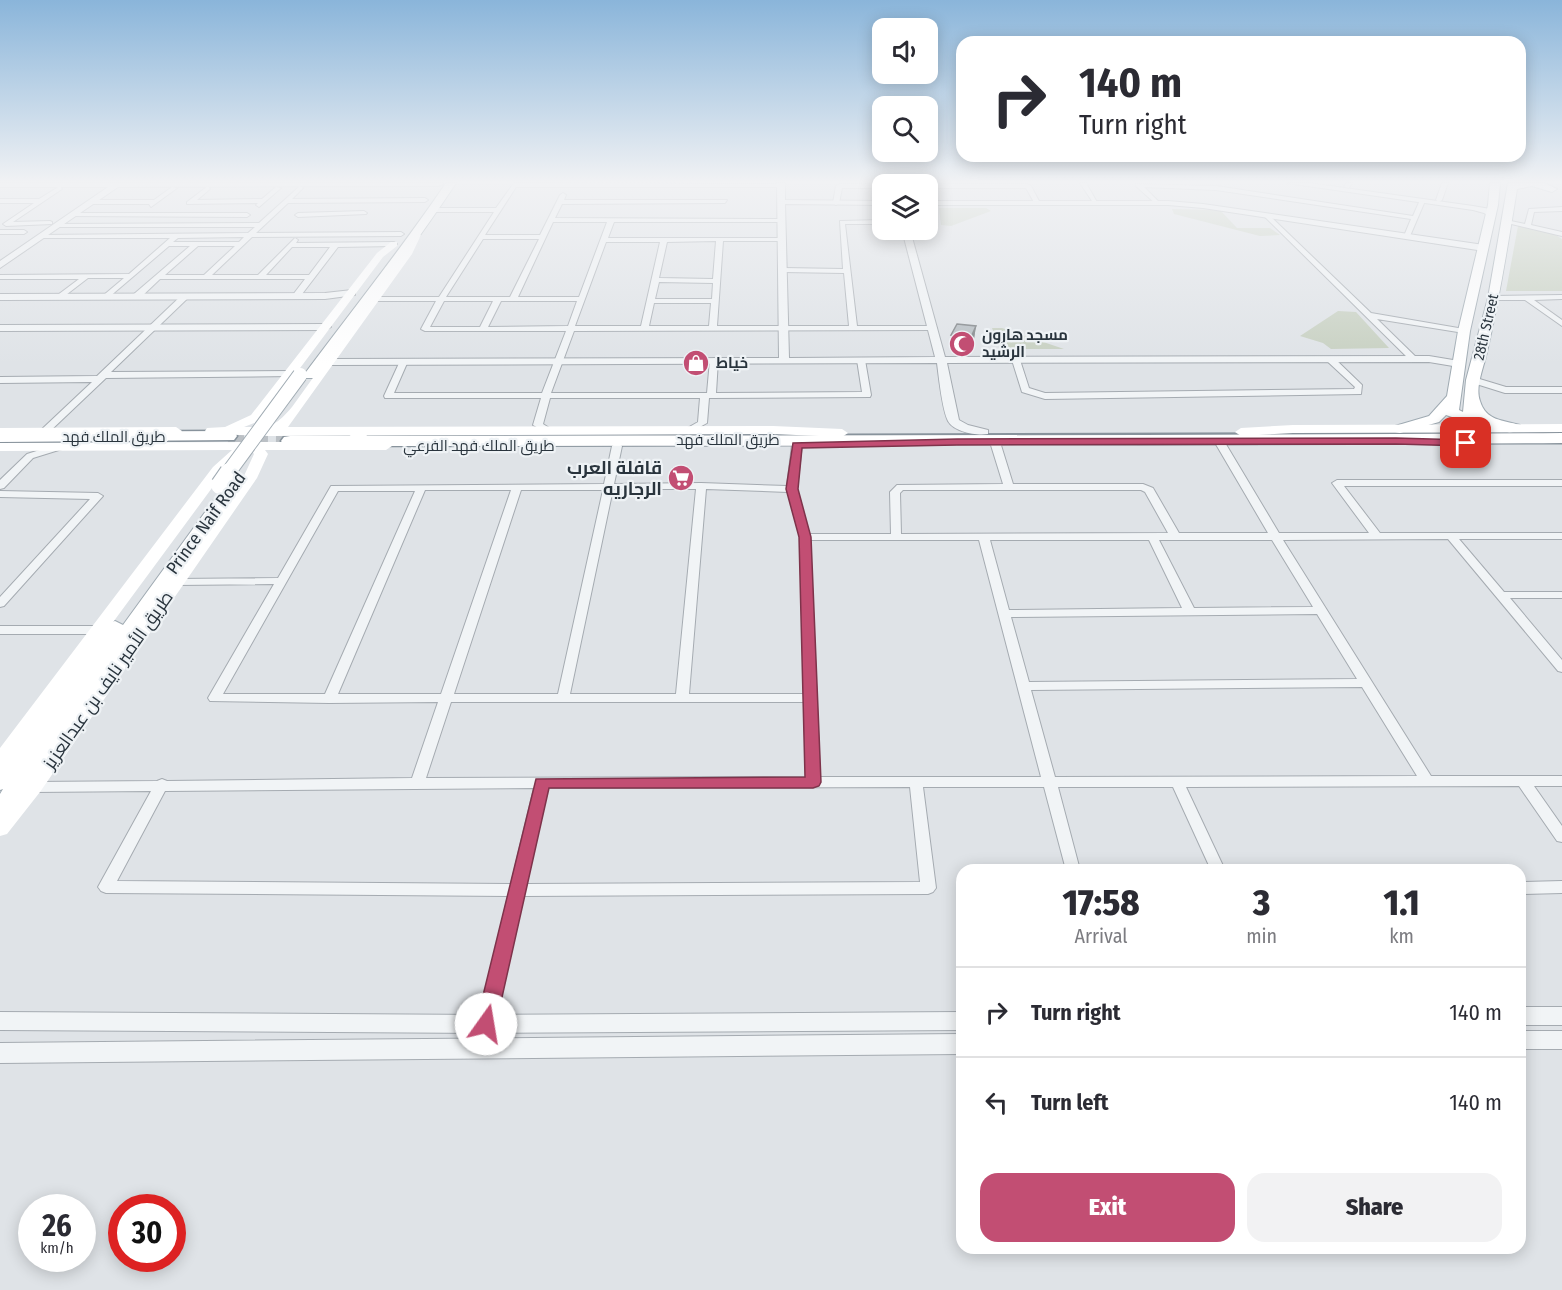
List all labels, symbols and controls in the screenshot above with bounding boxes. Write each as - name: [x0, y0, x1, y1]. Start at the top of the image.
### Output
- map controls: [872, 18, 938, 240]
- button: sound: [872, 18, 938, 84]
- text: 140 m: [1079, 58, 1182, 108]
- icon: right: [980, 60, 1058, 138]
- button: search: [872, 96, 938, 162]
- text: Turn right: [1079, 109, 1187, 141]
- button: layers: [872, 174, 938, 240]
- street label: 28th Street: [1470, 292, 1502, 362]
- place label: مسجد هارون الرشيد: [982, 326, 1068, 361]
- mosque icon: مسجد هارون الرشيد: [947, 329, 977, 359]
- shop icon: خياط: [681, 348, 711, 378]
- place label: خياط: [716, 354, 748, 372]
- pin: [1440, 417, 1491, 468]
- icon: arrive: [1449, 426, 1482, 459]
- street label: طريق الملك فهد: [62, 428, 166, 447]
- street label: طريق الملك فهد: [676, 431, 780, 450]
- street label: طريق الملك فهد الفرعي: [403, 437, 555, 458]
- place label: قافلة العرب الرجاريه: [567, 457, 662, 500]
- supermarket icon: قافلة العرب الرجاريه: [666, 463, 696, 493]
- street label: Prince Naif Road: [161, 468, 251, 578]
- street label: طريق الأمير نايف بن عبدالعزيز: [38, 587, 179, 774]
- text: 17:58: [1062, 881, 1140, 925]
- text: 3: [1253, 881, 1270, 925]
- text: 1.1: [1384, 881, 1420, 925]
- text: Arrival: [1075, 924, 1128, 948]
- text: min: [1246, 924, 1277, 948]
- text: km: [1389, 924, 1414, 948]
- position arrow: [454, 992, 518, 1056]
- icon: right: [980, 996, 1013, 1029]
- text: Turn right: [1031, 999, 1120, 1026]
- text: 140 m: [1449, 999, 1502, 1026]
- icon: left: [980, 1086, 1013, 1119]
- text: Turn left: [1031, 1089, 1109, 1116]
- text: 140 m: [1449, 1089, 1502, 1116]
- button: Exit: [980, 1173, 1235, 1242]
- button: Share: [1247, 1173, 1502, 1242]
- speed limit sign: 30: [108, 1194, 186, 1272]
- text: 26: [42, 1208, 72, 1244]
- text: km/h: [40, 1239, 74, 1257]

